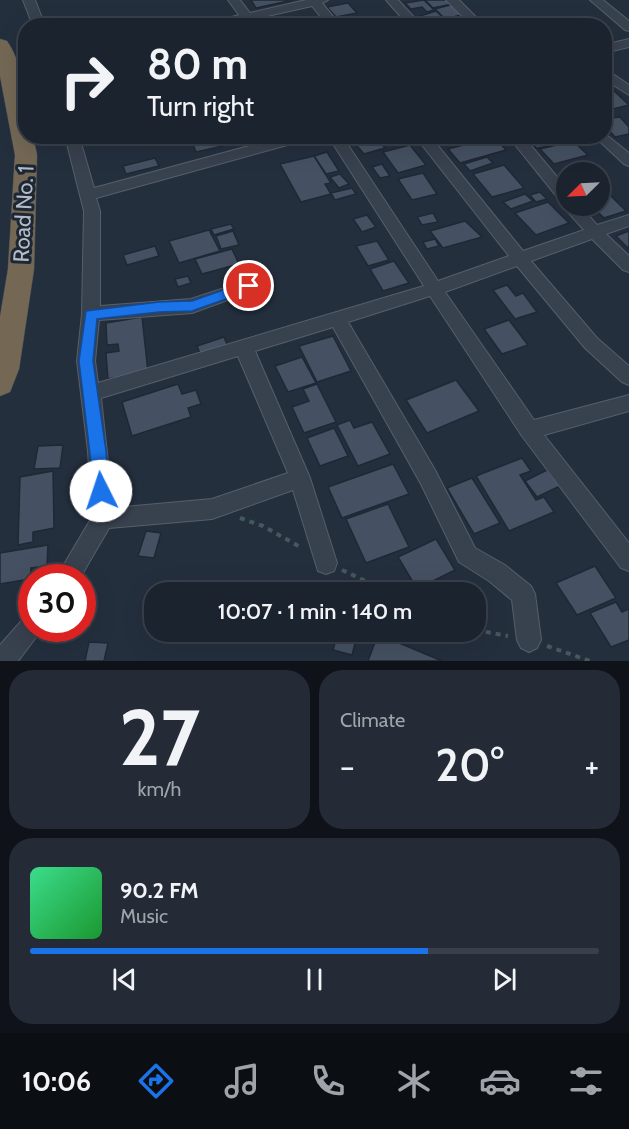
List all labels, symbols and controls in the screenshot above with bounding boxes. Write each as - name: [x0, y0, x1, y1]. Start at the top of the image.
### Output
- text: 80 m: [147, 38, 248, 90]
- icon: right: [48, 42, 126, 120]
- text: Turn right: [147, 90, 254, 123]
- north arrow: [556, 162, 610, 216]
- map controls: [556, 162, 610, 216]
- street label: Road No. 1: [7, 165, 40, 263]
- pin: [223, 260, 274, 311]
- icon: arrive: [232, 269, 265, 302]
- position arrow: [69, 459, 133, 523]
- speed limit sign: 30: [18, 564, 96, 642]
- text: 10:07 · 1 min · 140 m: [218, 598, 412, 625]
- text: 27: [119, 690, 200, 785]
- text: Climate: [340, 708, 405, 732]
- text: 20°: [435, 738, 504, 792]
- text: −: [340, 746, 355, 786]
- text: +: [584, 746, 599, 786]
- text: km/h: [138, 777, 181, 801]
- text: 90.2 FM: [120, 877, 199, 904]
- text: Music: [120, 904, 168, 928]
- icon: previous: [108, 963, 141, 996]
- icon: pause: [298, 963, 331, 996]
- icon: next: [488, 963, 521, 996]
- icon: directions: [135, 1060, 177, 1102]
- icon: music: [221, 1060, 263, 1102]
- icon: phone: [307, 1060, 349, 1102]
- icon: climate: [393, 1060, 435, 1102]
- icon: car: [479, 1060, 521, 1102]
- icon: filters: [565, 1060, 607, 1102]
- text: 10:06: [22, 1065, 91, 1098]

